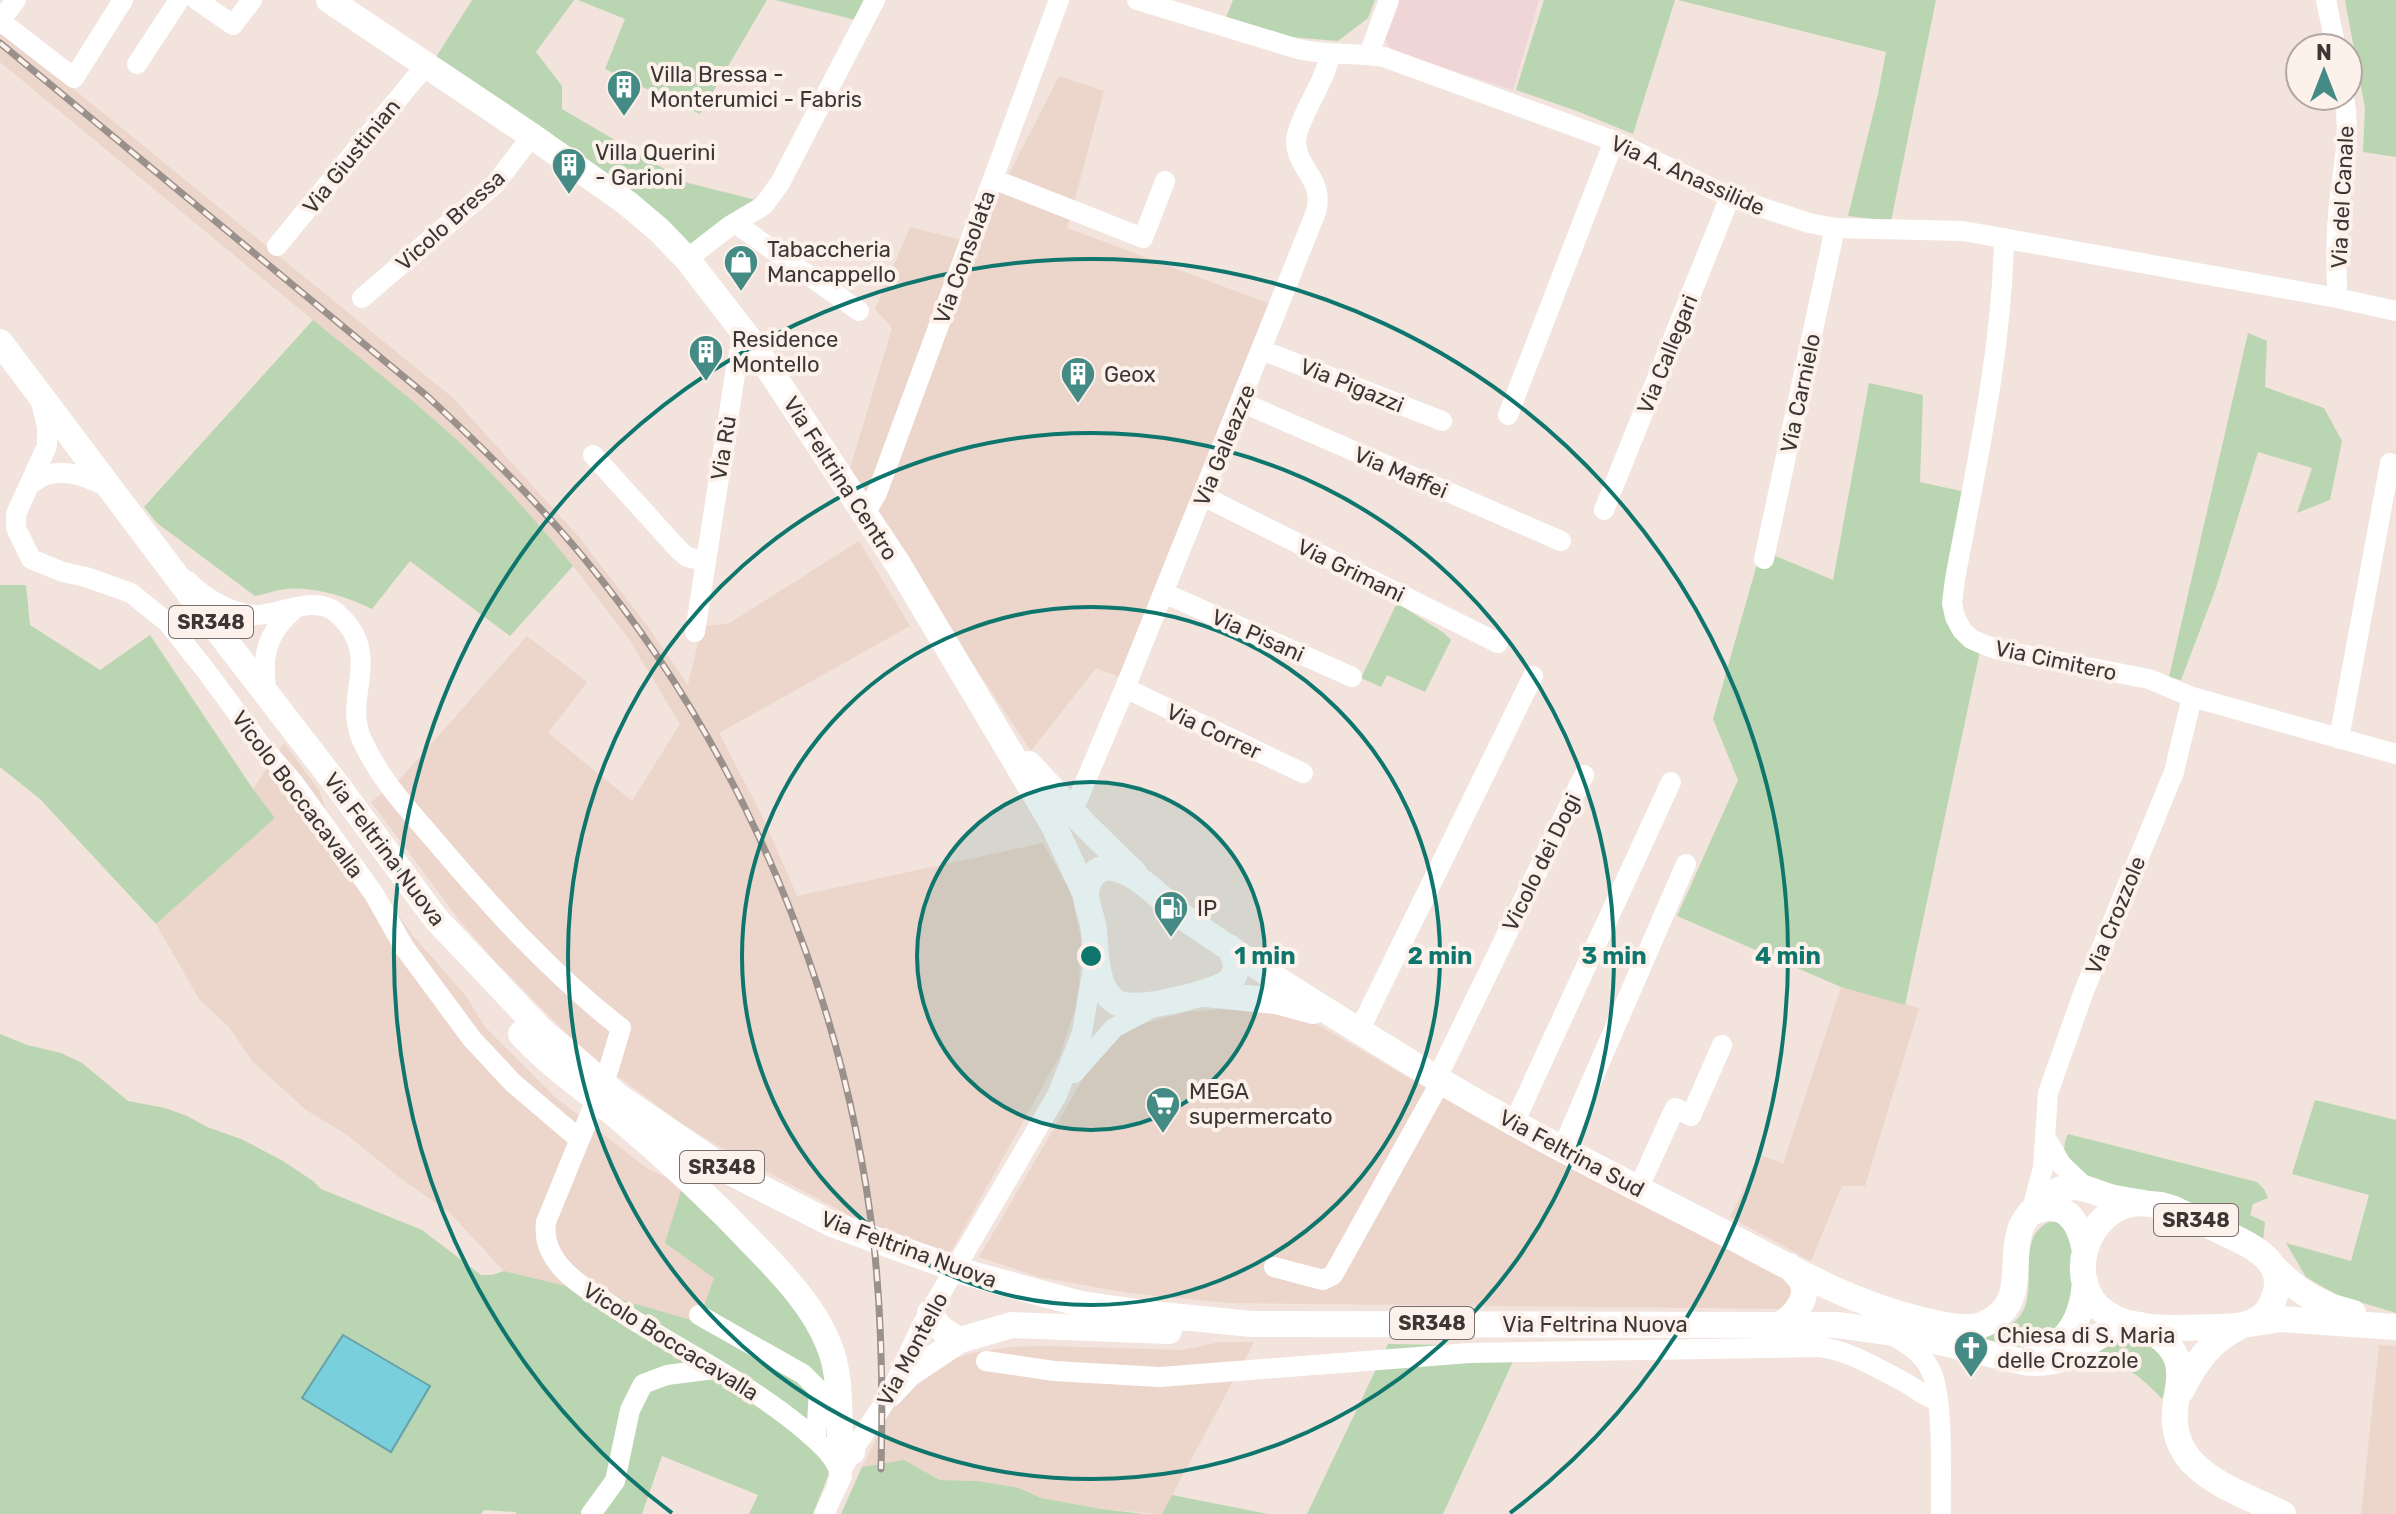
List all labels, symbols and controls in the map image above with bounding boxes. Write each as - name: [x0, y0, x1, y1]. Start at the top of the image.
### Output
- north arrow: [2284, 32, 2364, 112]
- text: N: [2316, 39, 2332, 66]
- place label: Villa Bressa - Monterumici - Fabris: [650, 61, 862, 113]
- building icon: Villa Bressa - Monterumici - Fabris: [605, 68, 643, 118]
- street label: Via Giustinian: [297, 93, 406, 219]
- street label: Via del Canale: [2325, 125, 2360, 269]
- street label: Via A. Anassilide: [1607, 129, 1769, 222]
- place label: Villa Querini - Garioni: [595, 139, 716, 191]
- building icon: Villa Querini - Garioni: [550, 146, 588, 196]
- street label: Vicolo Bressa: [390, 164, 510, 276]
- street label: Via Consolata: [928, 187, 1001, 327]
- place label: Tabaccheria Mancappello: [767, 236, 896, 288]
- shop icon: Tabaccheria Mancappello: [722, 243, 760, 293]
- street label: Via Callegari: [1631, 291, 1704, 418]
- place label: Residence Montello: [732, 326, 838, 378]
- street label: Via Carnielo: [1775, 331, 1826, 455]
- building icon: Residence Montello: [687, 333, 725, 383]
- street label: Via Pigazzi: [1296, 352, 1408, 419]
- building icon: Geox: [1059, 355, 1097, 405]
- place label: Geox: [1104, 361, 1156, 388]
- street label: Via Galeazze: [1188, 380, 1261, 510]
- street label: Via Feltrina Centro: [777, 391, 904, 565]
- street label: Via Rù: [705, 414, 742, 482]
- street label: Via Maffei: [1350, 441, 1452, 504]
- street label: Via Grimani: [1293, 533, 1409, 608]
- street label: Via Pisani: [1207, 603, 1308, 668]
- road number: SR348: [169, 606, 253, 638]
- street label: Via Cimitero: [1993, 634, 2119, 687]
- street label: Via Correr: [1162, 698, 1266, 765]
- street label: Vicolo Boccacavalla: [226, 705, 369, 883]
- street label: Via Feltrina Nuova: [318, 767, 451, 931]
- street label: Vicolo dei Dogi: [1496, 789, 1586, 936]
- street label: Via Crozzole: [2080, 852, 2151, 978]
- fuel station icon: IP: [1152, 889, 1190, 939]
- place label: IP: [1197, 895, 1217, 922]
- centre of rings: [1077, 942, 1105, 970]
- text: 1 min: [1234, 942, 1296, 970]
- text: 2 min: [1408, 942, 1473, 970]
- text: 3 min: [1581, 942, 1647, 970]
- text: 4 min: [1755, 942, 1821, 970]
- place label: MEGA supermercato: [1189, 1078, 1333, 1130]
- supermarket icon: MEGA supermercato: [1144, 1085, 1182, 1135]
- street label: Via Feltrina Sud: [1495, 1104, 1649, 1203]
- road number: SR348: [680, 1151, 764, 1183]
- road number: SR348: [2154, 1204, 2238, 1236]
- street label: Via Feltrina Nuova: [817, 1205, 1000, 1294]
- street label: Vicolo Boccacavalla: [578, 1276, 764, 1406]
- street label: Via Montello: [871, 1288, 954, 1411]
- road number: SR348: [1390, 1307, 1474, 1339]
- street label: Via Feltrina Nuova: [1502, 1311, 1688, 1338]
- place label: Chiesa di S. Maria delle Crozzole: [1997, 1322, 2175, 1374]
- church icon: Chiesa di S. Maria delle Crozzole: [1952, 1329, 1990, 1379]

